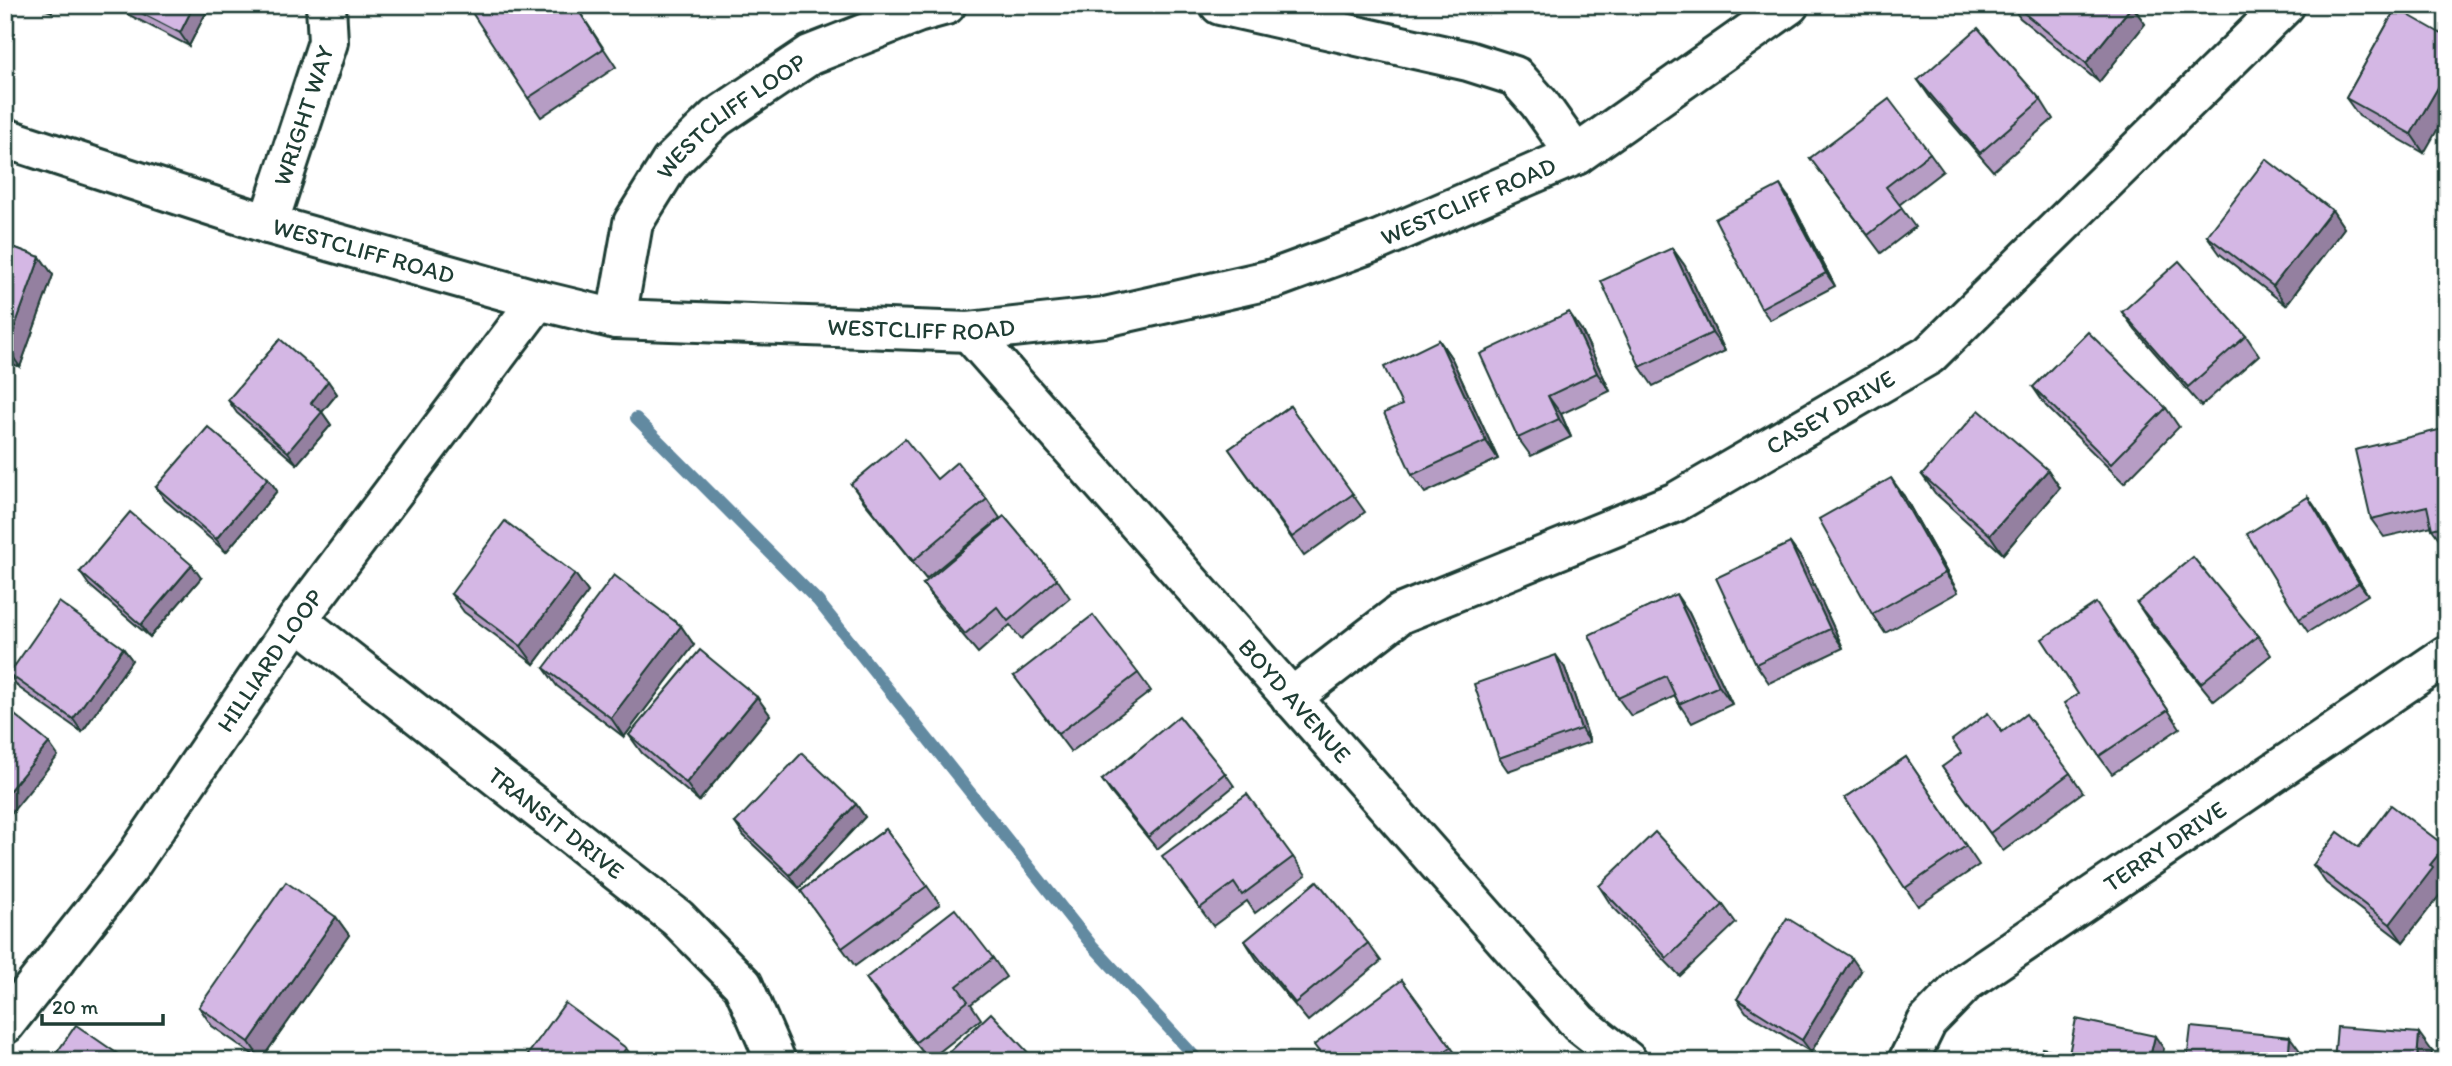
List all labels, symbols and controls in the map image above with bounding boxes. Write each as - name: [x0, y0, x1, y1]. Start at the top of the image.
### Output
- street label: WRIGHT WAY: [267, 41, 340, 189]
- street label: WESTCLIFF LOOP: [649, 47, 811, 184]
- street label: WESTCLIFF ROAD: [1376, 150, 1560, 252]
- street label: WESTCLIFF ROAD: [269, 211, 458, 290]
- street label: WESTCLIFF ROAD: [827, 312, 1017, 346]
- street label: CASEY DRIVE: [1761, 363, 1900, 461]
- street label: HILLIARD LOOP: [210, 583, 329, 737]
- street label: BOYD AVENUE: [1232, 632, 1358, 769]
- street label: TRANSIT DRIVE: [482, 760, 630, 885]
- street label: TERRY DRIVE: [2098, 794, 2232, 898]
- scale bar: [42, 982, 163, 1026]
- text: 20 m: [52, 994, 99, 1019]

